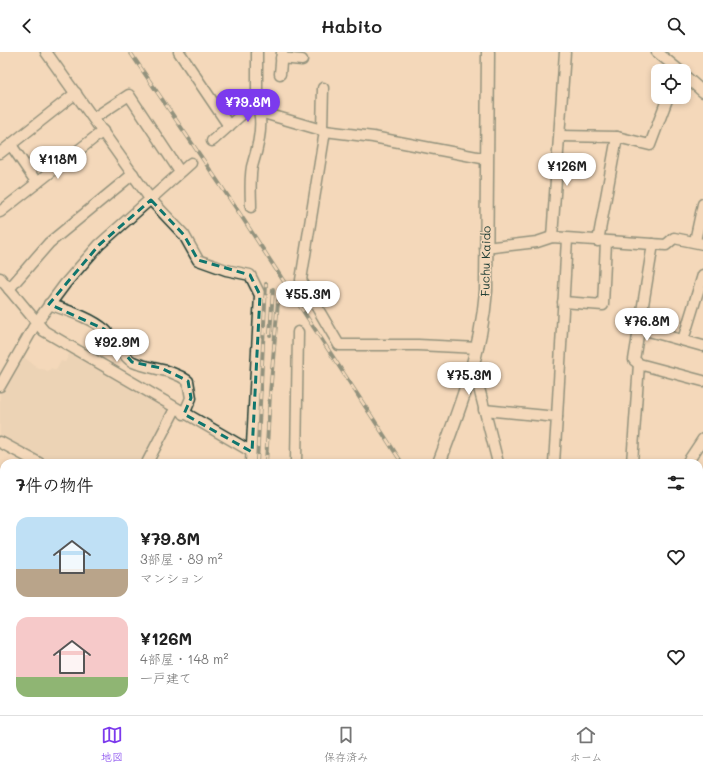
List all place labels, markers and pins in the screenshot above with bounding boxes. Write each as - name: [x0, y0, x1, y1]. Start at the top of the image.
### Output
- pin: ¥79.8M: [215, 89, 281, 123]
- pin: ¥118M: [30, 146, 86, 180]
- pin: ¥126M: [539, 153, 595, 187]
- pin: ¥55.3M: [275, 281, 341, 315]
- pin: ¥76.8M: [614, 308, 680, 342]
- pin: ¥92.9M: [84, 329, 150, 363]
- pin: ¥75.3M: [436, 362, 502, 396]

